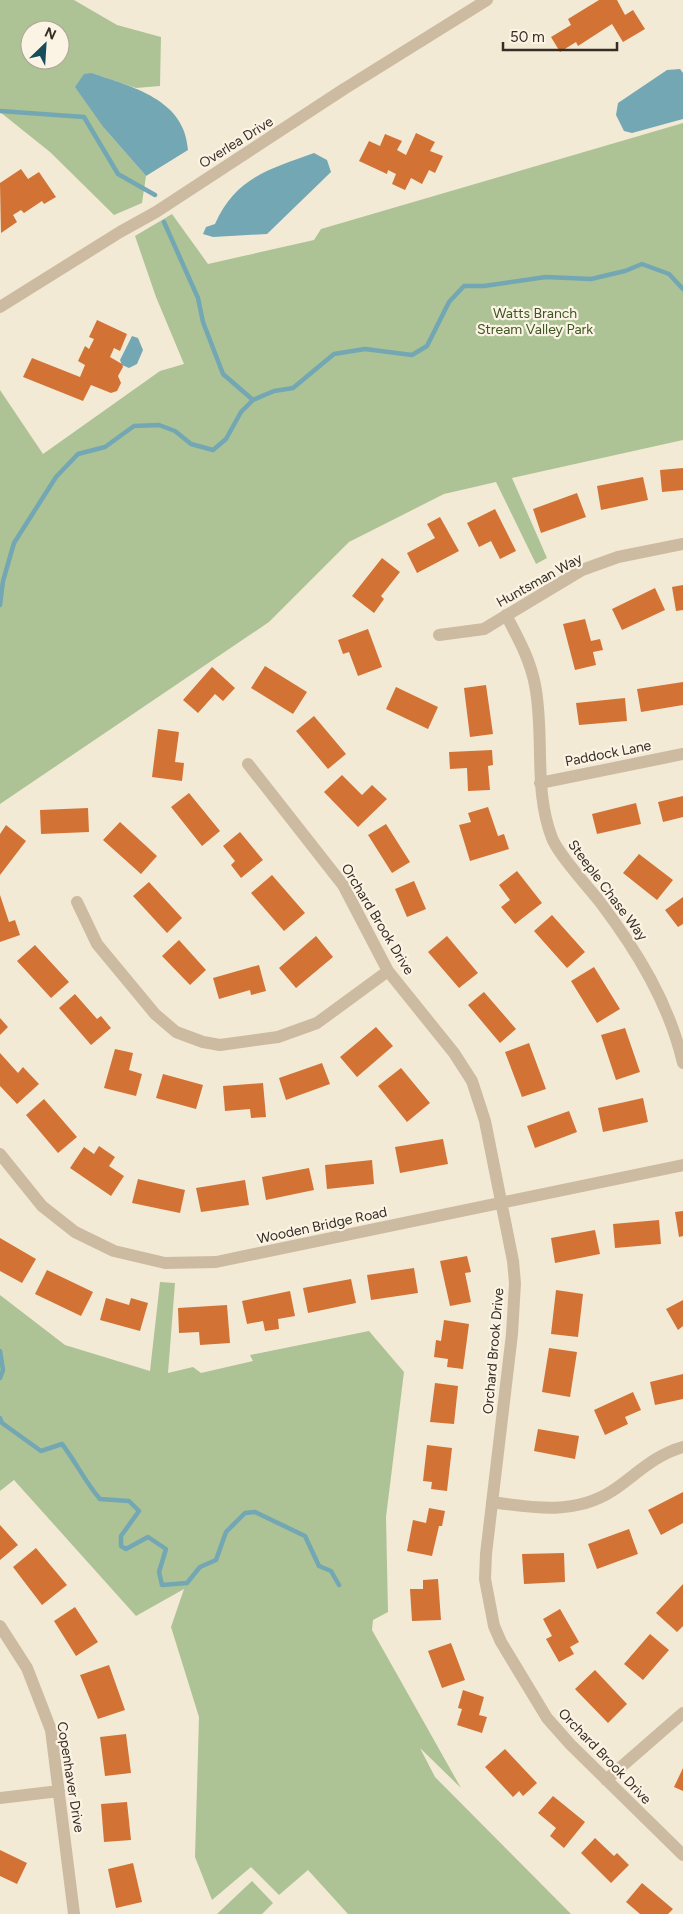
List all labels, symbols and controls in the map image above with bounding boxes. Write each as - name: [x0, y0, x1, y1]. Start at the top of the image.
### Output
- north arrow: [20, 20, 70, 70]
- scale bar: [503, 20, 617, 52]
- text: N: [42, 24, 59, 44]
- text: 50 m: [510, 28, 545, 46]
- street label: Overlea Drive: [196, 113, 277, 172]
- park label: Watts Branch Stream Valley Park: [477, 305, 593, 338]
- street label: Huntsman Way: [493, 550, 586, 611]
- street label: Paddock Lane: [564, 737, 653, 770]
- street label: Steeple Chase Way: [564, 837, 651, 944]
- street label: Orchard Brook Drive: [338, 861, 418, 978]
- street label: Wooden Bridge Road: [256, 1203, 389, 1248]
- street label: Orchard Brook Drive: [480, 1287, 508, 1415]
- street label: Orchard Brook Drive: [555, 1705, 655, 1808]
- street label: Copenhaver Drive: [53, 1720, 88, 1834]

